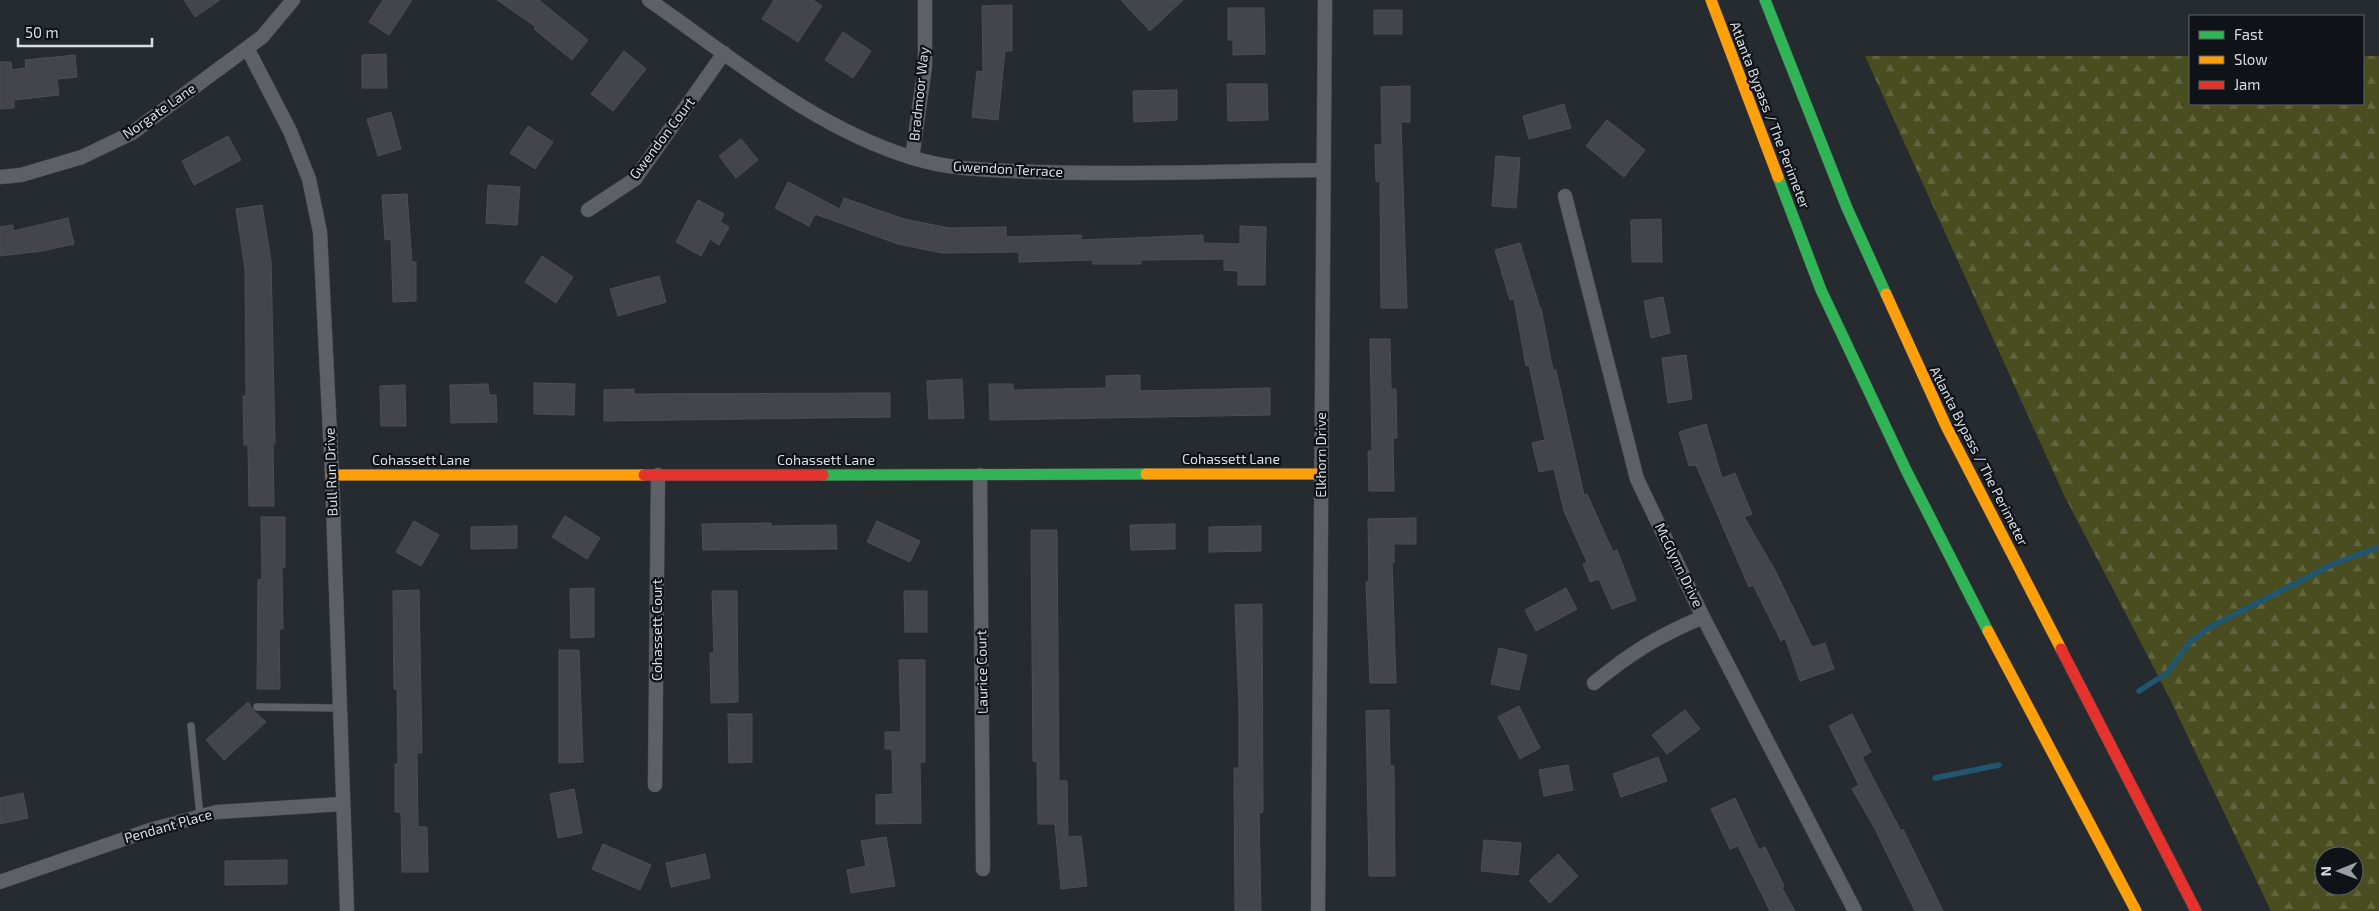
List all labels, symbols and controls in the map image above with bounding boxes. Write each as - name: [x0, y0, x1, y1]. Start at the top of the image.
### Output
- scale bar: [18, 15, 151, 47]
- legend: [2189, 15, 2364, 105]
- street label: Atlanta Bypass / The Perimeter: [1727, 19, 1814, 211]
- text: 50 m: [25, 23, 59, 41]
- text: Fast: [2234, 25, 2264, 43]
- street label: Bradmoor Way: [905, 45, 932, 142]
- text: Slow: [2234, 50, 2268, 68]
- text: Jam: [2234, 75, 2260, 93]
- street label: Norgate Lane: [119, 79, 199, 142]
- street label: Gwendon Court: [625, 93, 698, 182]
- street label: Gwendon Terrace: [953, 157, 1063, 180]
- street label: Atlanta Bypass / The Perimeter: [1927, 363, 2032, 549]
- street label: Elkhorn Drive: [1312, 412, 1329, 498]
- street label: Bull Run Drive: [320, 427, 341, 517]
- street label: Cohassett Lane: [1182, 450, 1280, 467]
- street label: Cohassett Lane: [372, 451, 470, 468]
- street label: Cohassett Lane: [777, 451, 875, 468]
- street label: McGlynn Drive: [1652, 520, 1707, 610]
- street label: Cohassett Court: [648, 579, 665, 681]
- street label: Laurice Court: [972, 630, 991, 714]
- street label: Pendant Place: [122, 805, 214, 846]
- north arrow: [2314, 846, 2364, 896]
- text: N: [2317, 866, 2334, 876]

